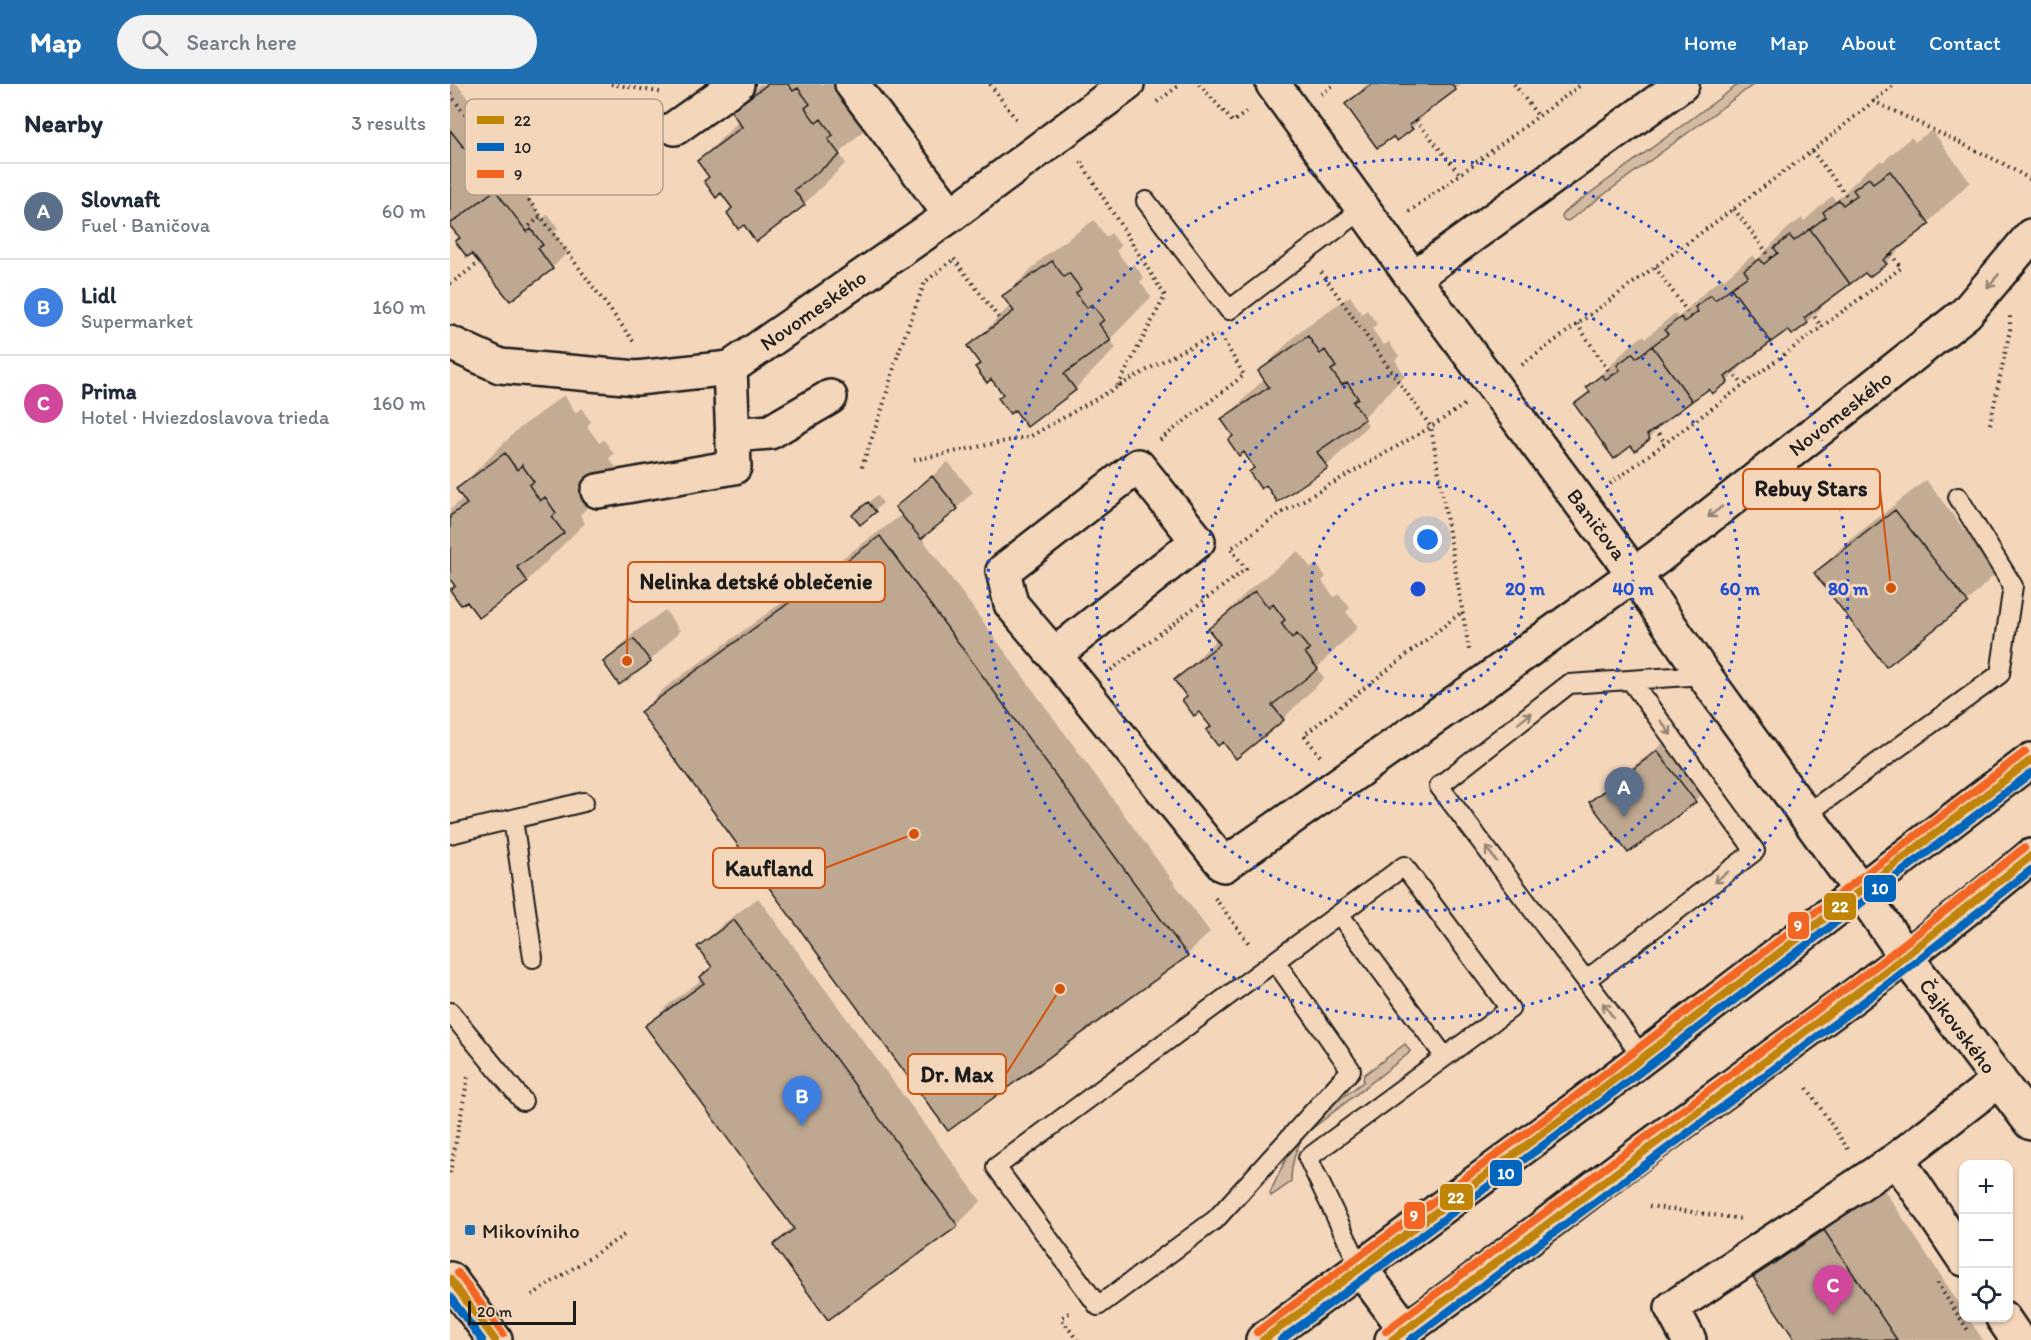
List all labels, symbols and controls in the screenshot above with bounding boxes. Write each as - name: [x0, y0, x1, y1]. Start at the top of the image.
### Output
- search box: [117, 15, 537, 69]
- text: Map: [30, 25, 81, 59]
- icon: search: [138, 26, 171, 59]
- text: Search here: [186, 29, 297, 56]
- text: Home: [1684, 30, 1737, 55]
- text: Map: [1770, 30, 1809, 55]
- text: About: [1842, 30, 1896, 55]
- text: Contact: [1929, 30, 2001, 55]
- legend: [465, 99, 663, 195]
- text: Nearby: [24, 107, 103, 139]
- text: 3 results: [351, 111, 426, 135]
- text: 22: [514, 111, 531, 130]
- text: 10: [514, 138, 531, 157]
- text: 9: [514, 165, 522, 184]
- text: Slovnaft: [81, 186, 161, 213]
- text: A: [37, 199, 50, 223]
- text: 60 m: [382, 199, 426, 223]
- text: Fuel · Baničova: [81, 213, 210, 237]
- street label: Novomeského: [755, 264, 871, 356]
- one-way arrow: [1987, 273, 2000, 289]
- text: Lidl: [81, 282, 116, 309]
- text: B: [37, 295, 50, 319]
- text: 160 m: [373, 295, 426, 319]
- text: Supermarket: [81, 309, 193, 333]
- street label: Novomeského: [1783, 365, 1897, 461]
- text: Prima: [81, 378, 136, 405]
- text: C: [37, 391, 50, 415]
- text: 160 m: [373, 391, 426, 415]
- text: Hotel · Hviezdoslavova trieda: [81, 405, 329, 429]
- callout: Rebuy Stars: [1743, 469, 1880, 509]
- text: Rebuy Stars: [1755, 475, 1868, 502]
- street label: Baničova: [1562, 483, 1632, 565]
- one-way arrow: [1707, 506, 1723, 519]
- your location: [1413, 525, 1442, 554]
- callout: Nelinka detské oblečenie: [628, 562, 885, 602]
- text: Nelinka detské oblečenie: [639, 568, 873, 595]
- text: 20 m: [1505, 578, 1546, 600]
- text: 40 m: [1612, 578, 1654, 600]
- text: 60 m: [1720, 578, 1761, 600]
- text: 80 m: [1828, 578, 1869, 600]
- centre of rings: [1408, 579, 1428, 599]
- one-way arrow: [1517, 712, 1533, 725]
- one-way arrow: [1659, 720, 1672, 736]
- pin: A: [1604, 768, 1644, 817]
- one-way arrow: [1485, 846, 1498, 862]
- callout: Kaufland: [713, 848, 825, 888]
- text: Kaufland: [725, 855, 814, 882]
- one-way arrow: [1713, 871, 1729, 884]
- line badge: 10: [1863, 874, 1897, 903]
- text: 10: [1871, 879, 1889, 898]
- line badge: 22: [1823, 892, 1857, 921]
- text: 22: [1832, 897, 1849, 916]
- line badge: 9: [1787, 911, 1810, 940]
- text: 9: [1794, 916, 1802, 935]
- street label: Čajkovského: [1914, 973, 2002, 1079]
- one-way arrow: [1602, 1002, 1614, 1018]
- callout: Dr. Max: [908, 1054, 1006, 1094]
- text: Dr. Max: [920, 1061, 994, 1088]
- pin: B: [782, 1076, 822, 1126]
- line badge: 10: [1489, 1159, 1523, 1187]
- map controls: [1959, 1160, 2013, 1322]
- button: +: [1959, 1160, 2013, 1214]
- text: 10: [1497, 1164, 1515, 1183]
- line badge: 22: [1439, 1183, 1474, 1211]
- text: 22: [1448, 1188, 1465, 1207]
- line badge: 9: [1403, 1201, 1426, 1230]
- text: 9: [1410, 1206, 1418, 1225]
- button: −: [1959, 1214, 2013, 1268]
- place label: Mikovíniho: [482, 1218, 580, 1243]
- marker: Mikovíniho: [463, 1223, 477, 1237]
- pin: C: [1814, 1266, 1852, 1315]
- button: locate: [1959, 1268, 2013, 1322]
- scale bar: [468, 1298, 576, 1326]
- text: 20 m: [477, 1302, 512, 1321]

